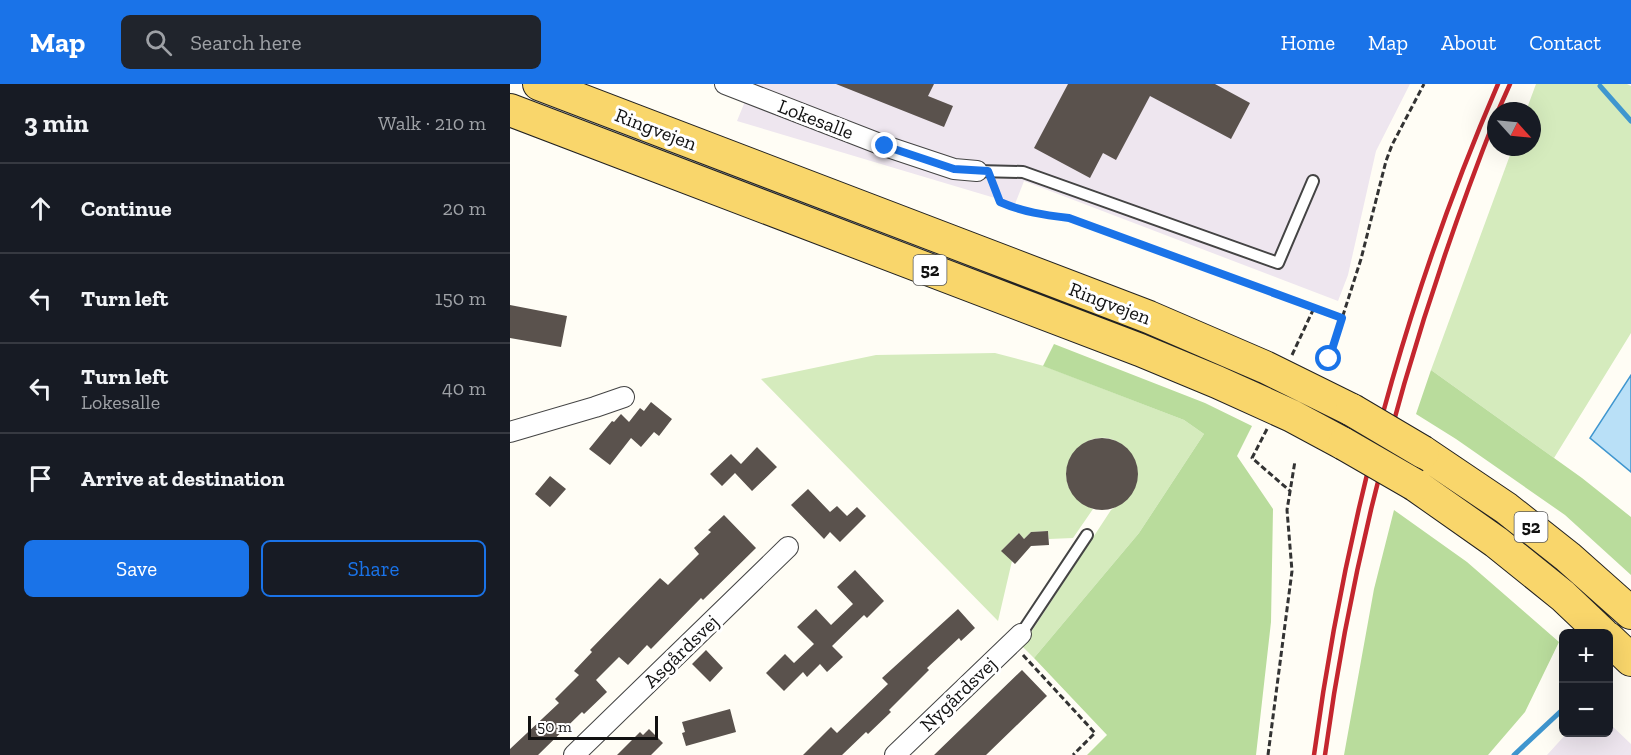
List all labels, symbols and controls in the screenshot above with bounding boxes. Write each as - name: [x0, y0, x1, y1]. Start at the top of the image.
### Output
- search box: [121, 15, 541, 69]
- text: Map: [30, 26, 85, 59]
- icon: search: [142, 26, 175, 59]
- text: Search here: [190, 29, 302, 56]
- text: Home: [1281, 30, 1335, 55]
- text: Map: [1368, 30, 1408, 55]
- text: About: [1441, 30, 1496, 55]
- text: Contact: [1529, 30, 1601, 55]
- street label: Lokesalle: [775, 94, 857, 144]
- street label: Ringvejen: [612, 102, 701, 156]
- north arrow: [1487, 102, 1541, 156]
- text: 3 min: [24, 107, 89, 139]
- text: Walk · 210 m: [378, 111, 486, 135]
- route end: [871, 132, 897, 158]
- icon: ahead: [24, 192, 57, 225]
- text: Continue: [81, 195, 172, 222]
- text: 20 m: [442, 196, 486, 220]
- road number: 52: [914, 255, 946, 285]
- street label: Ringvejen: [1066, 276, 1155, 330]
- icon: left: [24, 282, 57, 315]
- text: Turn left: [81, 285, 168, 312]
- text: 150 m: [435, 286, 486, 310]
- route start: [1315, 345, 1341, 371]
- text: Turn left: [81, 363, 168, 390]
- icon: left: [24, 372, 57, 405]
- text: 40 m: [442, 376, 486, 400]
- text: Lokesalle: [81, 390, 160, 414]
- icon: arrive: [24, 462, 57, 495]
- text: Arrive at destination: [81, 465, 284, 492]
- road number: 52: [1514, 512, 1548, 542]
- button: Save: [24, 540, 249, 597]
- button: Share: [261, 540, 486, 597]
- street label: Asgårdsvej: [639, 609, 723, 693]
- map controls: [1559, 629, 1613, 737]
- button: +: [1559, 629, 1613, 683]
- street label: Nygårdsvej: [915, 652, 1001, 736]
- button: −: [1559, 683, 1613, 737]
- scale bar: [528, 713, 658, 740]
- text: 50 m: [537, 717, 572, 736]

